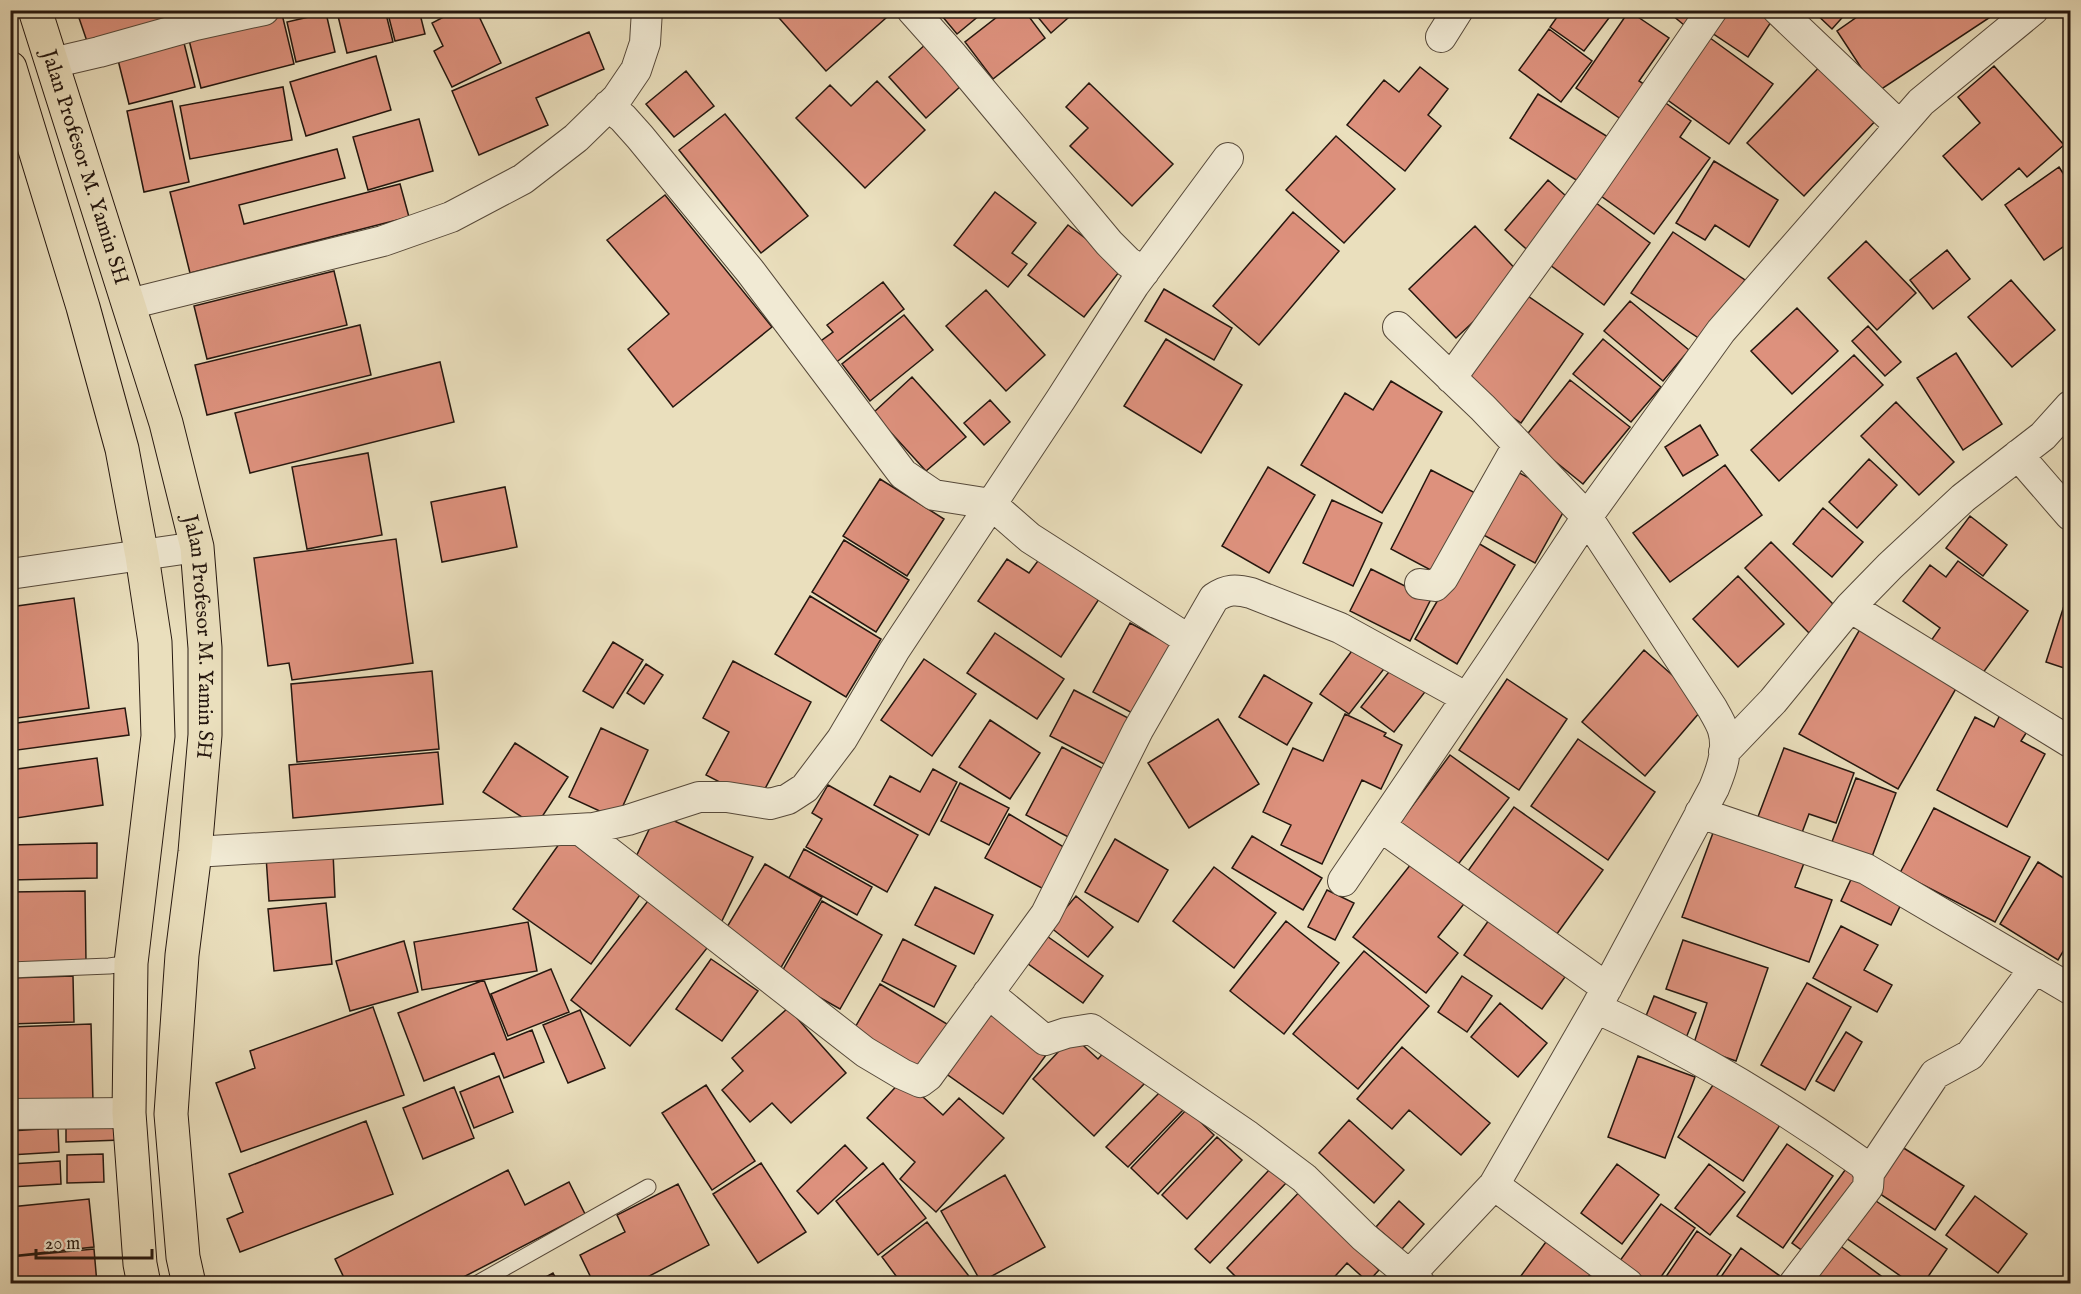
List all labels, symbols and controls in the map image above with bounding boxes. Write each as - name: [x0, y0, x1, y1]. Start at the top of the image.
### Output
- street label: Jalan Profesor M. Yamin SH: [34, 44, 135, 288]
- street label: Jalan Profesor M. Yamin SH: [175, 510, 219, 760]
- scale bar: [36, 1222, 152, 1260]
- text: 20 m: [45, 1233, 80, 1256]

